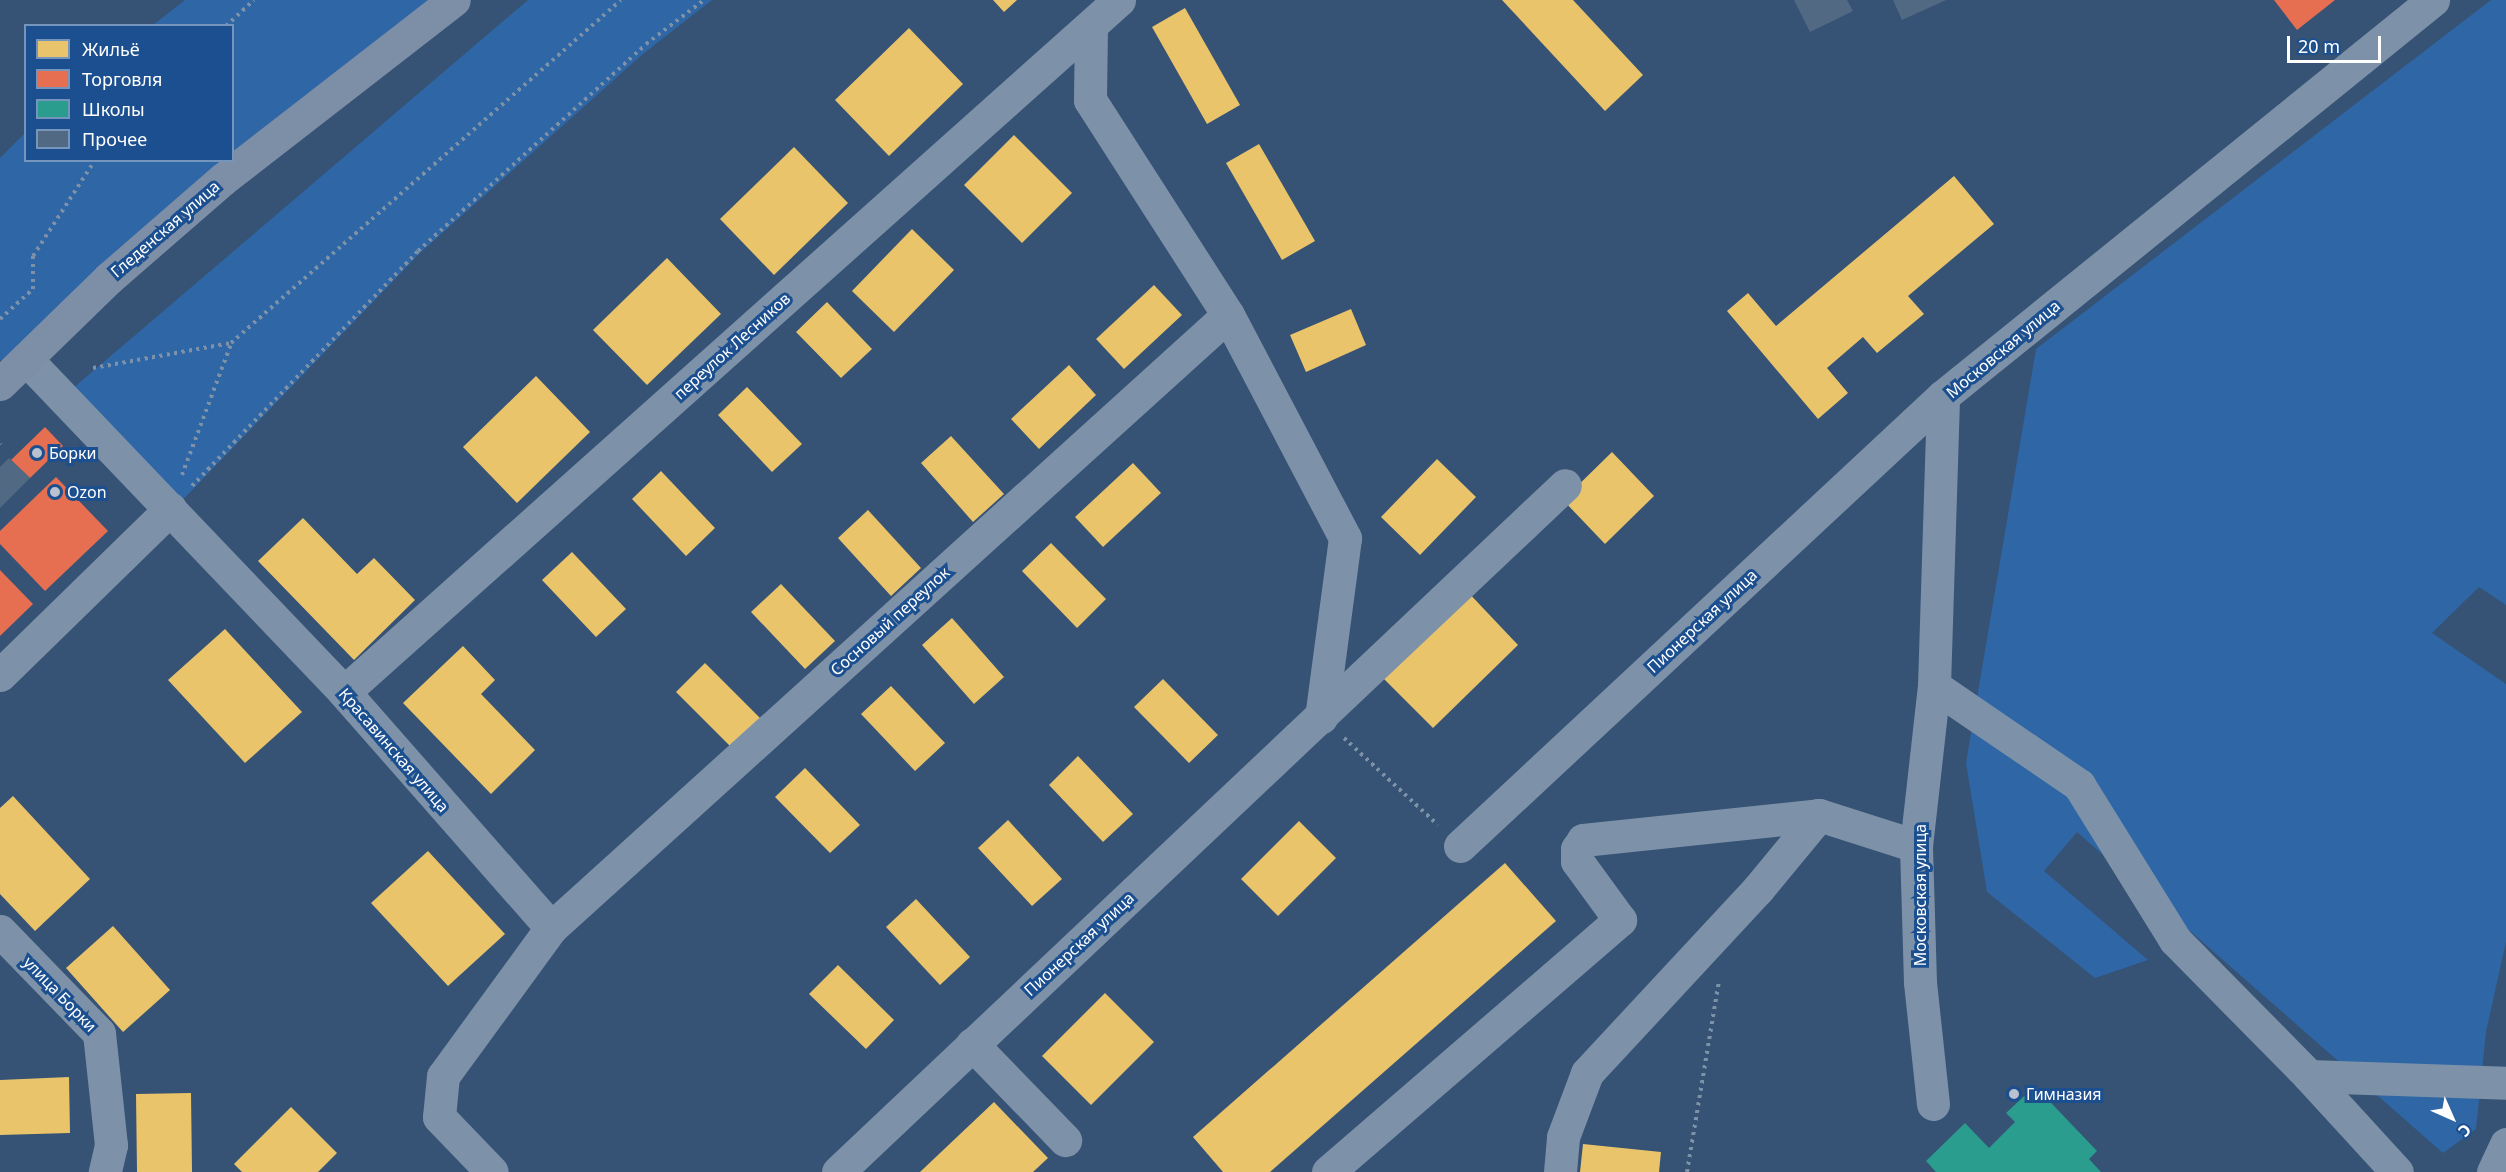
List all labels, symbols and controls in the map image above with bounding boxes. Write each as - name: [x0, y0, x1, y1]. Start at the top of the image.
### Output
- legend: [24, 24, 234, 162]
- scale bar: [2290, 24, 2384, 62]
- text: 20 m: [2298, 34, 2340, 58]
- text: Жильё: [82, 37, 140, 61]
- text: Торговля: [82, 67, 162, 91]
- text: Школы: [82, 97, 145, 121]
- text: Прочее: [82, 127, 147, 151]
- street label: Гледенская улица: [107, 177, 223, 281]
- street label: переулок Лесников: [670, 289, 794, 403]
- street label: Московская улица: [1942, 296, 2064, 402]
- place label: Борки: [49, 443, 96, 463]
- marker: Борки: [30, 446, 44, 460]
- place label: Ozon: [67, 482, 107, 502]
- marker: Ozon: [48, 485, 62, 499]
- street label: Сосновый переулок: [827, 562, 953, 680]
- street label: Пионерская улица: [1643, 565, 1761, 677]
- street label: Красавинская улица: [335, 684, 453, 816]
- street label: Московская улица: [1910, 824, 1930, 966]
- street label: Пионерская улица: [1020, 888, 1138, 1000]
- street label: улица Борки: [19, 952, 101, 1036]
- place label: Гимназия: [2026, 1084, 2102, 1104]
- marker: Гимназия: [2007, 1087, 2021, 1101]
- north arrow: [2422, 1088, 2482, 1148]
- text: С: [2453, 1119, 2476, 1142]

